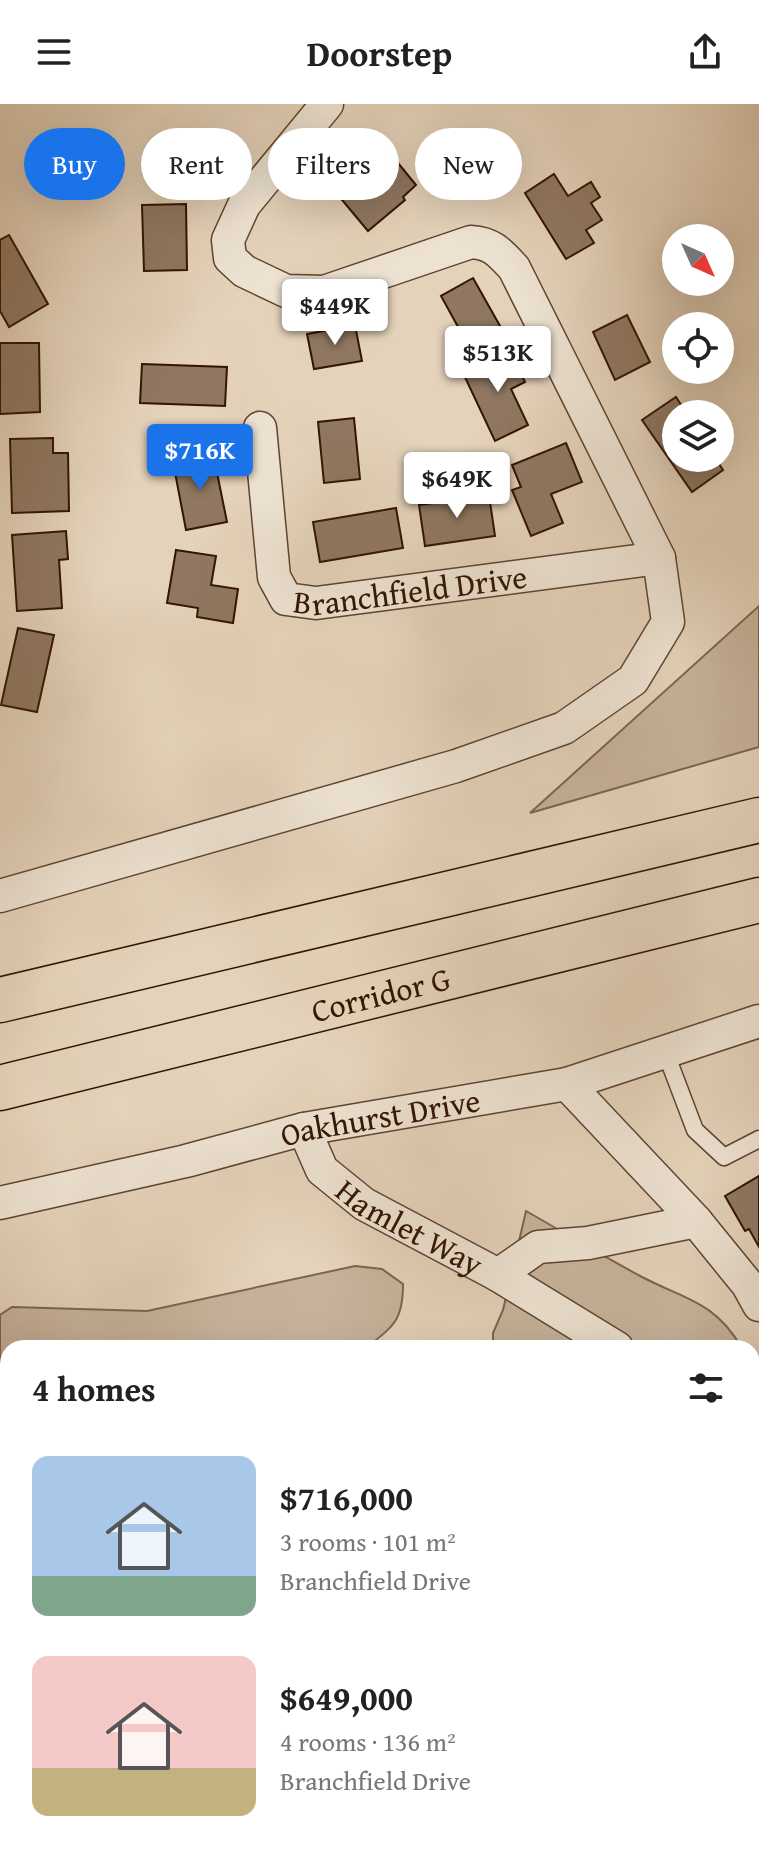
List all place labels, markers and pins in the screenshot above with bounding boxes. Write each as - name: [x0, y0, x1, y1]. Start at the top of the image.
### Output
- pin: $449K: [279, 279, 391, 347]
- pin: $513K: [442, 326, 554, 394]
- pin: $716K: [144, 424, 256, 492]
- pin: $649K: [401, 452, 513, 520]

